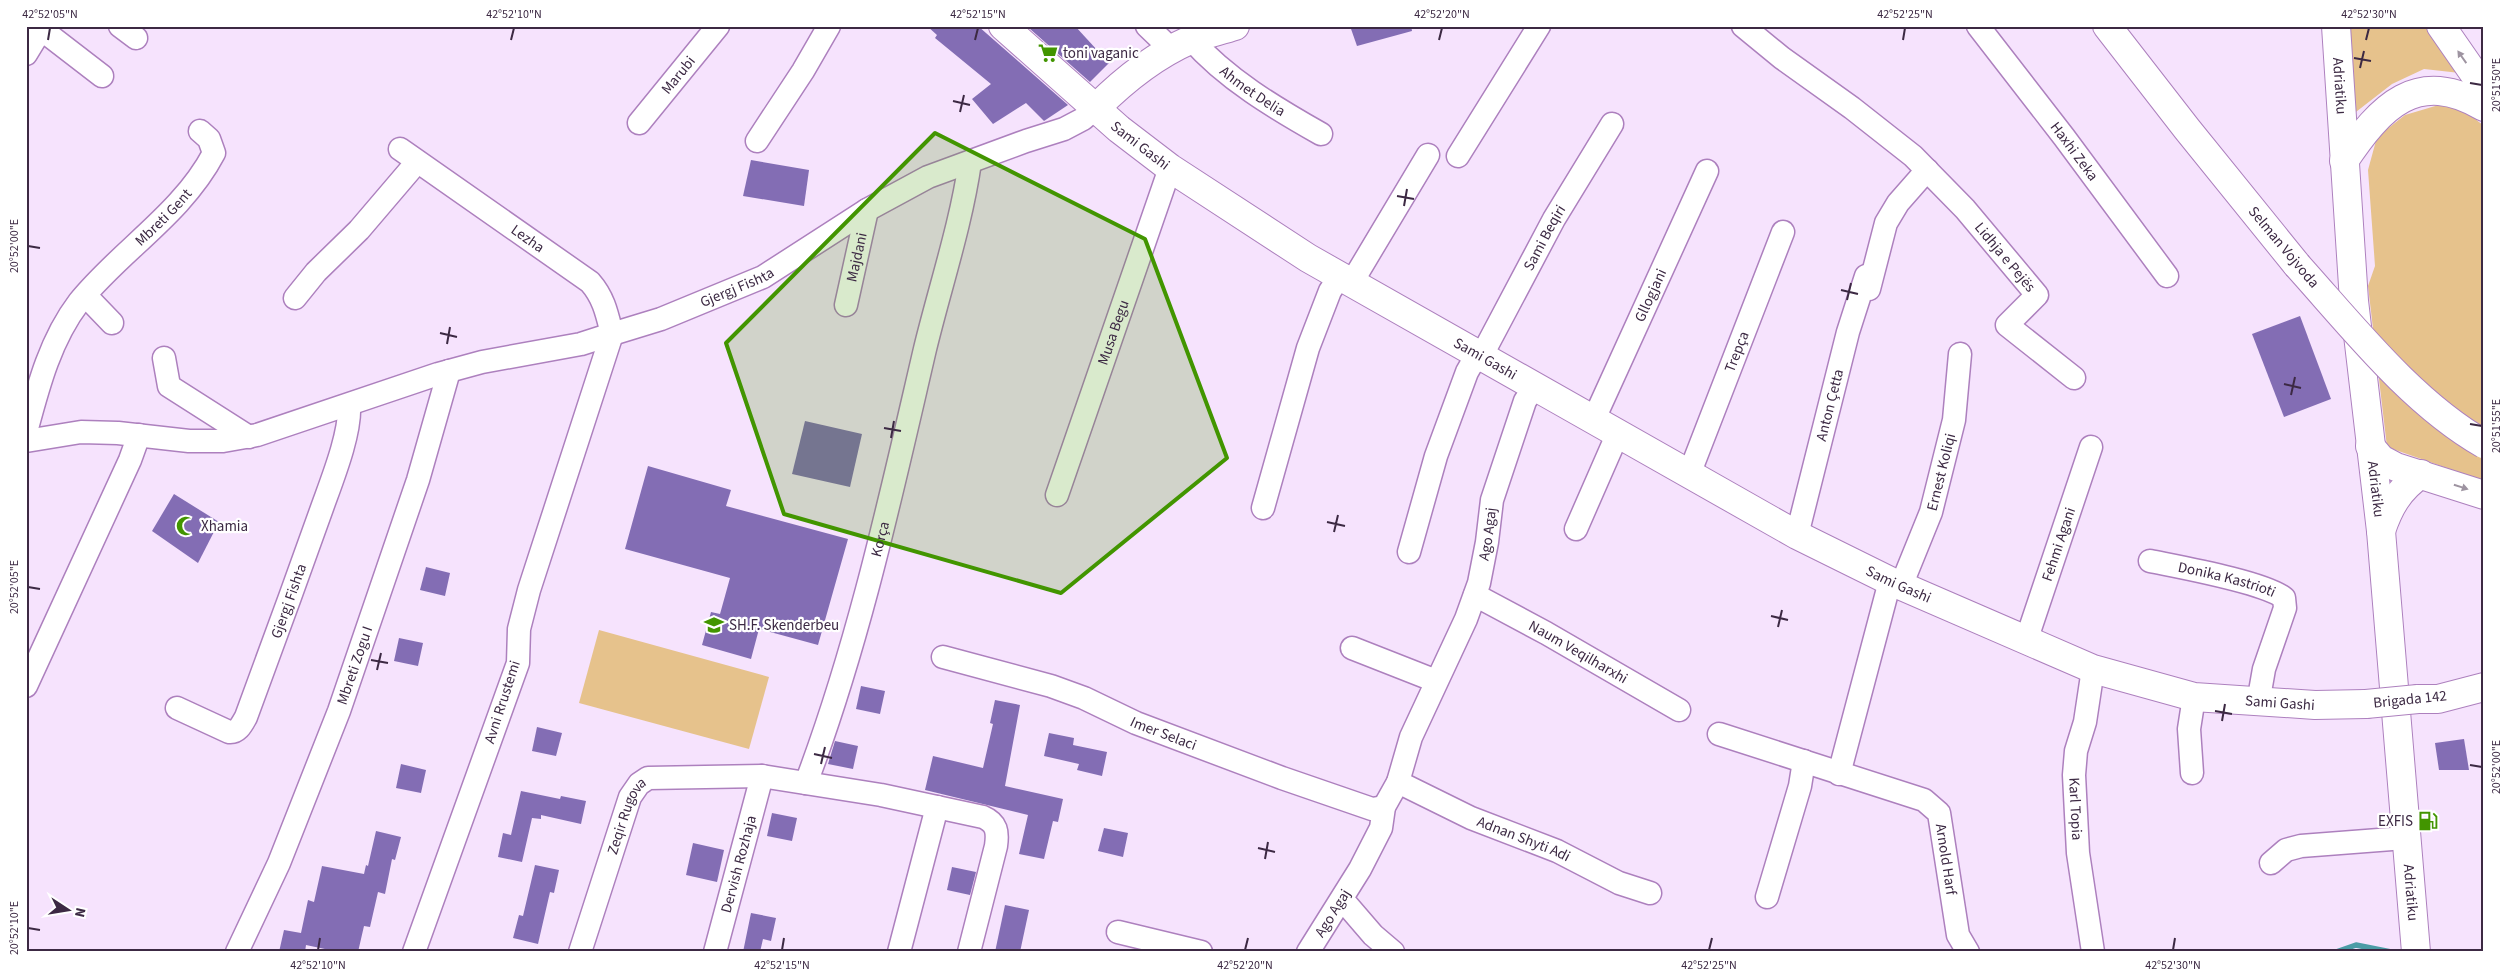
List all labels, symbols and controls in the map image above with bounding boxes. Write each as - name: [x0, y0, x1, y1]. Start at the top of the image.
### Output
- text: 42°52'05"N: [22, 6, 78, 23]
- text: 42°52'10"N: [486, 6, 542, 23]
- text: 42°52'15"N: [950, 6, 1006, 23]
- text: 42°52'20"N: [1414, 6, 1470, 23]
- text: 42°52'25"N: [1877, 6, 1933, 23]
- text: 42°52'30"N: [2341, 6, 2397, 23]
- supermarket icon: toni vaganic: [1037, 42, 1059, 64]
- place label: toni vaganic: [1063, 43, 1139, 64]
- one-way arrow: [2457, 50, 2467, 64]
- street label: Marubi: [657, 52, 701, 99]
- street label: Adriatiku: [2327, 57, 2352, 115]
- text: 20°51'50"E: [2488, 58, 2505, 112]
- street label: Ahmet Delia: [1215, 61, 1289, 122]
- street label: Sami Gashi: [1106, 116, 1174, 175]
- street label: Haxhi Zeka: [2045, 118, 2103, 185]
- street label: Mbreti Gent: [130, 184, 197, 251]
- street label: Sami Beqiri: [1518, 201, 1571, 275]
- street label: Selman Vojvoda: [2243, 202, 2324, 293]
- street label: Lidhja e Pejës: [1969, 218, 2040, 297]
- text: 20°52'00"E: [6, 219, 23, 273]
- street label: Lezha: [506, 220, 549, 258]
- street label: Majdani: [841, 231, 873, 284]
- street label: Gjergj Fishta: [697, 263, 778, 313]
- street label: Gllogjani: [1630, 265, 1672, 325]
- street label: Musa Begu: [1093, 297, 1135, 368]
- street label: Trepça: [1720, 328, 1755, 375]
- street label: Sami Gashi: [1450, 333, 1521, 385]
- street label: Anton Çetta: [1811, 367, 1849, 443]
- text: 20°51'55"E: [2488, 399, 2505, 453]
- street label: Ernest Koliqi: [1922, 431, 1961, 513]
- street label: Adriatiku: [2362, 460, 2389, 519]
- one-way arrow: [2453, 484, 2468, 492]
- street label: Fehmi Agani: [2037, 505, 2081, 584]
- street label: Ago Agaj: [1474, 506, 1502, 562]
- mosque icon: Xhamia: [175, 515, 197, 537]
- place label: Xhamia: [201, 516, 248, 537]
- street label: Korça: [866, 519, 895, 559]
- street label: Donika Kastrioti: [2176, 557, 2279, 603]
- text: 20°52'05"E: [6, 560, 23, 614]
- street label: Gjergj Fishta: [266, 561, 312, 641]
- street label: Sami Gashi: [1862, 561, 1934, 609]
- school or university icon: SH.F. Skenderbeu: [703, 614, 725, 636]
- place label: SH.F. Skenderbeu: [729, 615, 839, 636]
- street label: Naum Veqilharxhi: [1525, 616, 1632, 689]
- street label: Mbreti Zogu I: [332, 623, 378, 708]
- street label: Avni Rrustemi: [479, 658, 526, 746]
- street label: Brigada 142: [2372, 685, 2448, 714]
- street label: Sami Gashi: [2244, 690, 2315, 716]
- street label: Imer Selaci: [1126, 712, 1200, 756]
- text: 20°52'00"E: [2488, 740, 2505, 794]
- street label: Zeqir Rugova: [602, 772, 650, 857]
- street label: Karl Topia: [2063, 777, 2087, 841]
- fuel station icon: EXFIS: [2417, 810, 2439, 832]
- street label: Adnan Shyti Adi: [1474, 811, 1574, 867]
- place label: EXFIS: [2378, 811, 2413, 832]
- street label: Dervish Rozhaja: [716, 813, 762, 915]
- street label: Arnold Harf: [1930, 822, 1962, 897]
- street label: Adriatiku: [2398, 863, 2423, 922]
- street label: Ago Agaj: [1310, 885, 1356, 942]
- north arrow: [42, 886, 92, 936]
- text: 20°52'10"E: [6, 901, 23, 955]
- text: N: [69, 906, 90, 919]
- text: 42°52'10"N: [290, 957, 346, 974]
- text: 42°52'15"N: [754, 957, 810, 974]
- text: 42°52'20"N: [1217, 957, 1273, 974]
- text: 42°52'25"N: [1681, 957, 1737, 974]
- text: 42°52'30"N: [2145, 957, 2201, 974]

